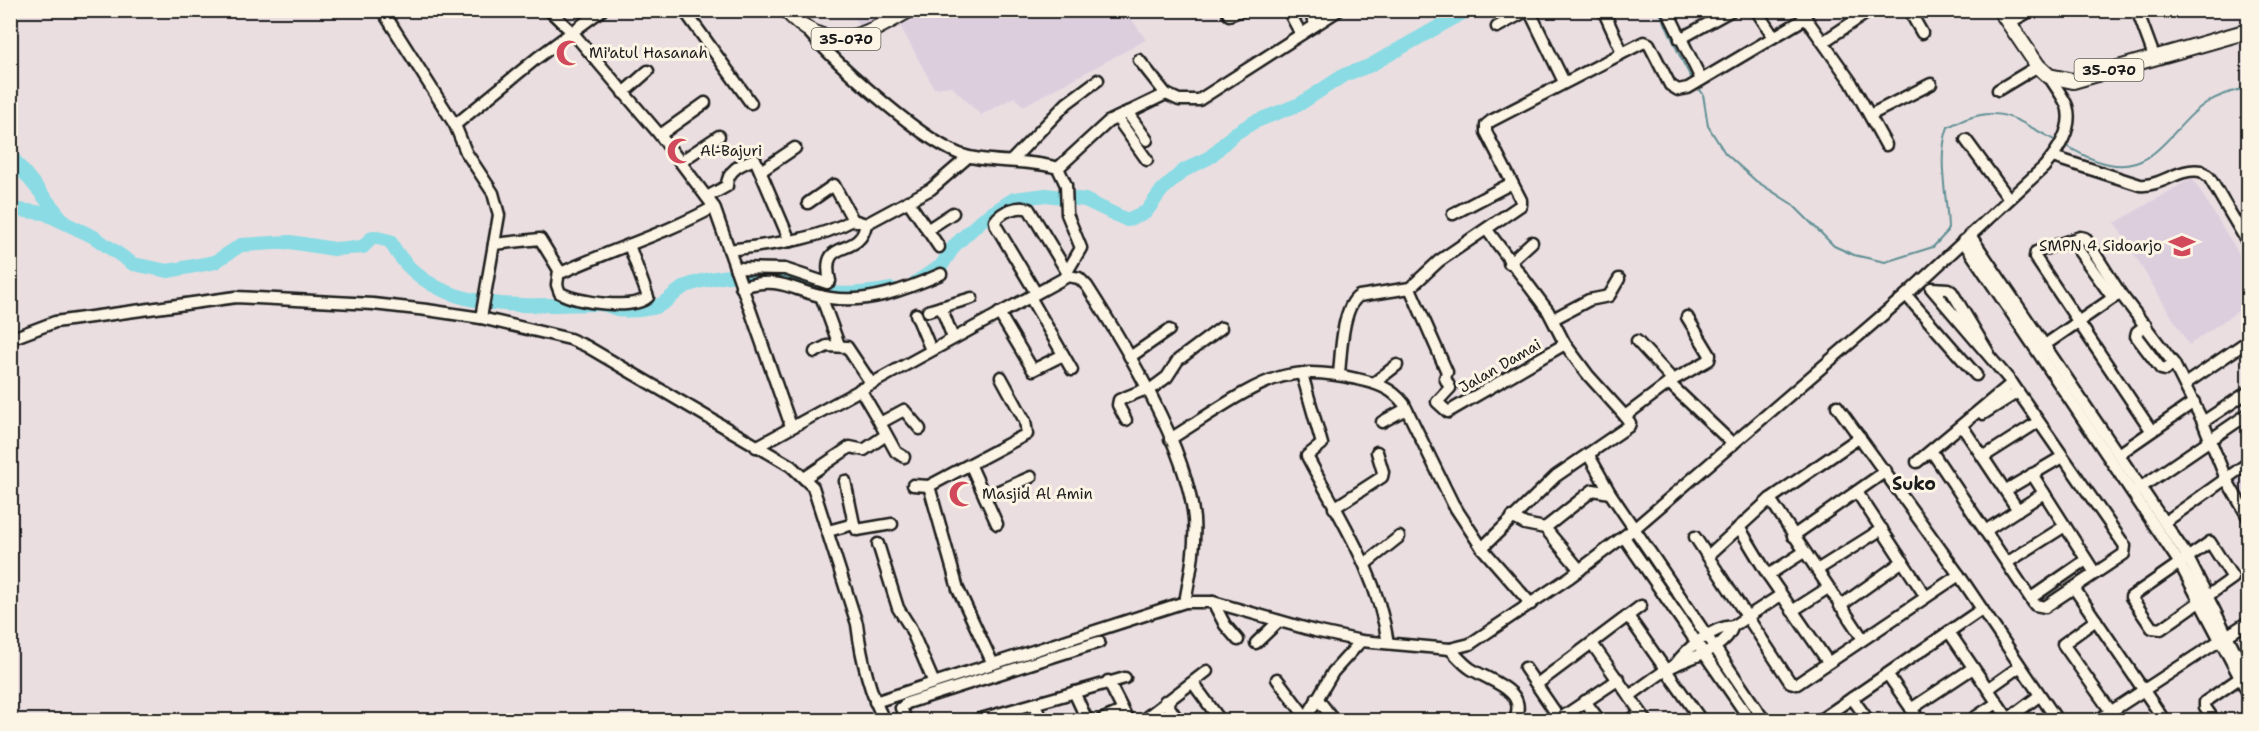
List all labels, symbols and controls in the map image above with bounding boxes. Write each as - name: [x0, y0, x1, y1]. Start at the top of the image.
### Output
- road number: 35-070: [812, 28, 880, 50]
- mosque icon: Mi'atul Hasanah: [554, 38, 584, 68]
- place label: Mi'atul Hasanah: [589, 43, 708, 63]
- road number: 35-070: [2074, 59, 2144, 81]
- mosque icon: Al-Bajuri: [665, 136, 695, 166]
- place label: Al-Bajuri: [700, 141, 762, 161]
- school or university icon: SMPN 4 Sidoarjo: [2167, 231, 2197, 261]
- place label: SMPN 4 Sidoarjo: [2039, 236, 2162, 256]
- street label: Jalan Damai: [1455, 334, 1545, 398]
- district label: Suko: [1892, 472, 1936, 496]
- mosque icon: Masjid Al Amin: [947, 479, 977, 509]
- place label: Masjid Al Amin: [982, 484, 1093, 504]

